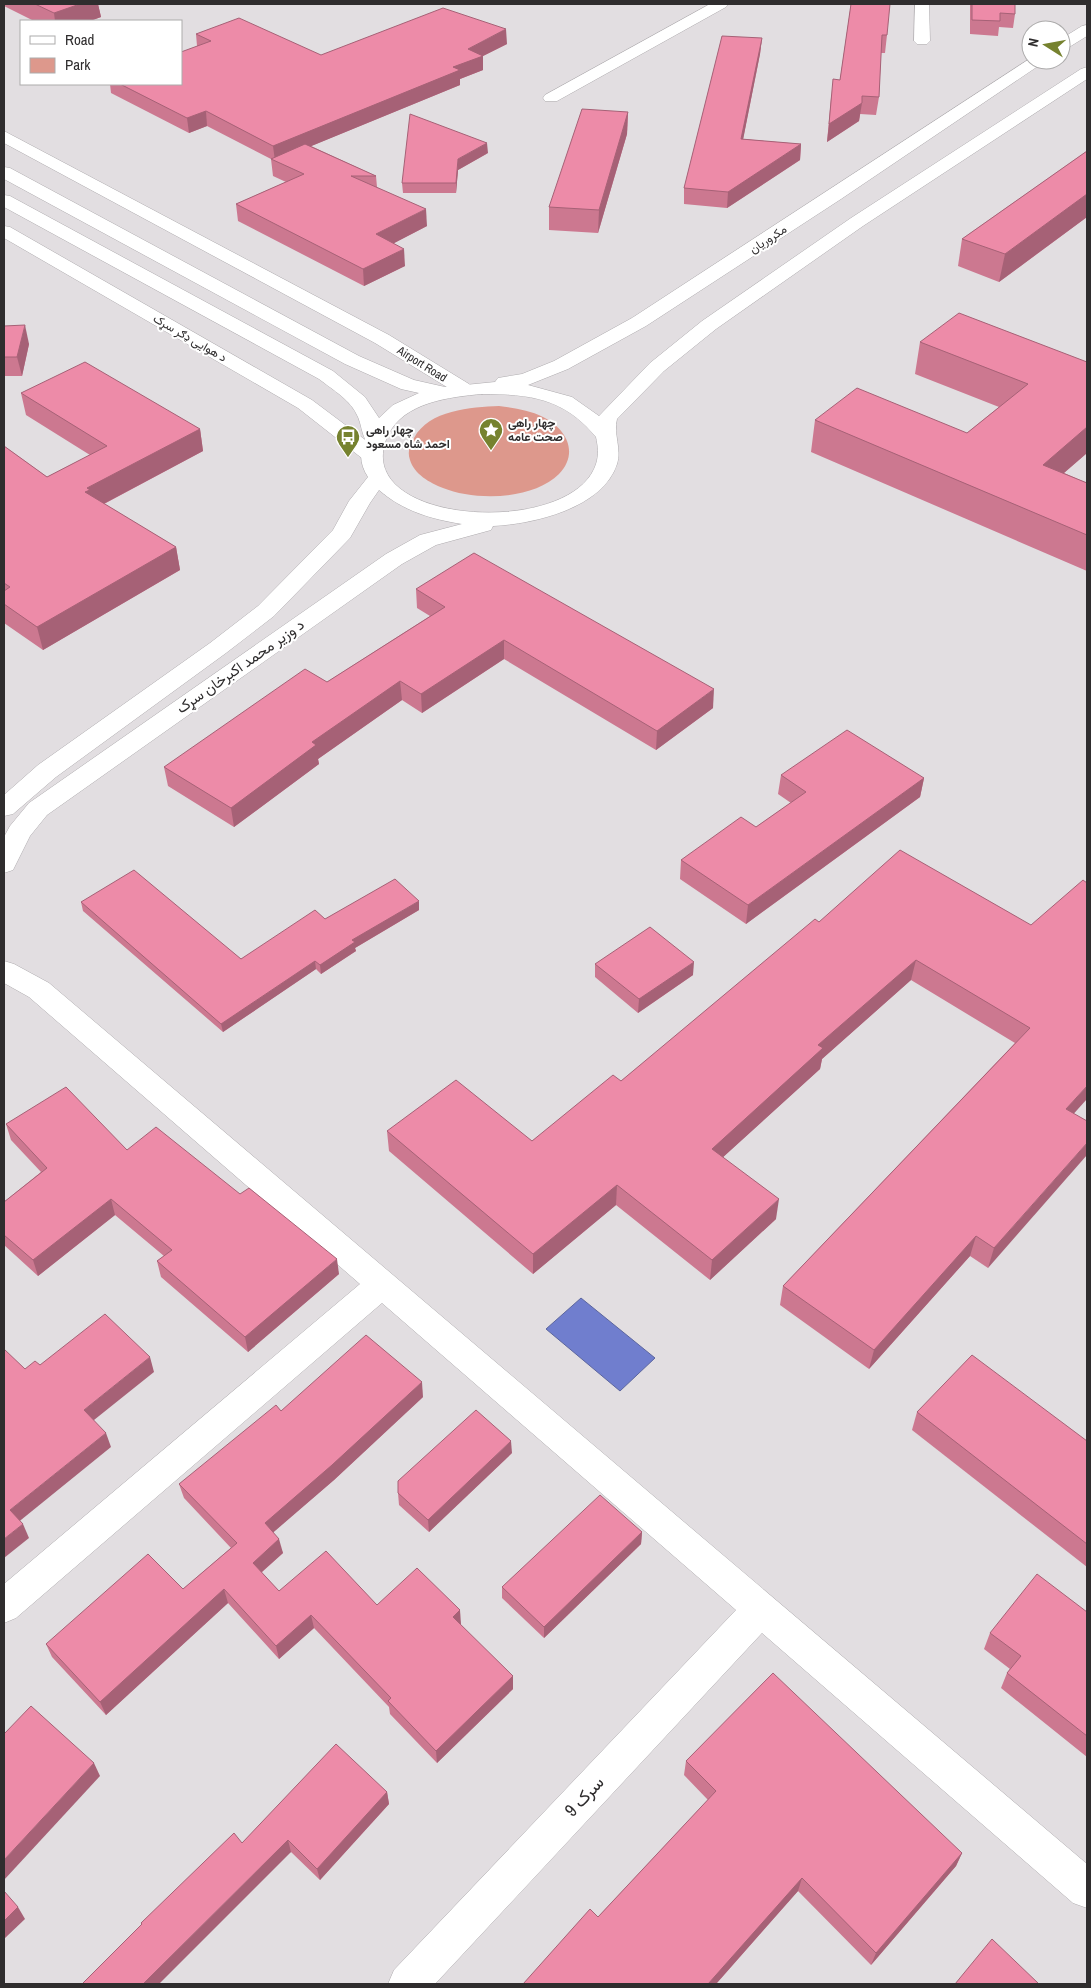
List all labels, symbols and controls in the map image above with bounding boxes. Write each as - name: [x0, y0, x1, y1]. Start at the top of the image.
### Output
- legend: [20, 20, 182, 85]
- north arrow: [1021, 20, 1071, 70]
- text: Road: [65, 29, 94, 50]
- text: N: [1024, 37, 1043, 48]
- text: Park: [65, 54, 91, 75]
- street label: مکروریان: [746, 221, 790, 257]
- street label: د هوایی ډګر سړک: [150, 310, 230, 366]
- street label: Airport Road: [393, 342, 450, 386]
- place label: چهار راهی صحت عامه: [508, 415, 563, 445]
- place icon: چهار راهی صحت عامه: [478, 417, 504, 451]
- place label: چهار راهی احمد شاه مسعود: [366, 422, 450, 452]
- bus stop icon: چهار راهی احمد شاه مسعود: [335, 424, 361, 458]
- street label: د وزیر محمد اکبرخان سړک: [172, 614, 308, 718]
- street label: سرک 9: [559, 1770, 609, 1822]

